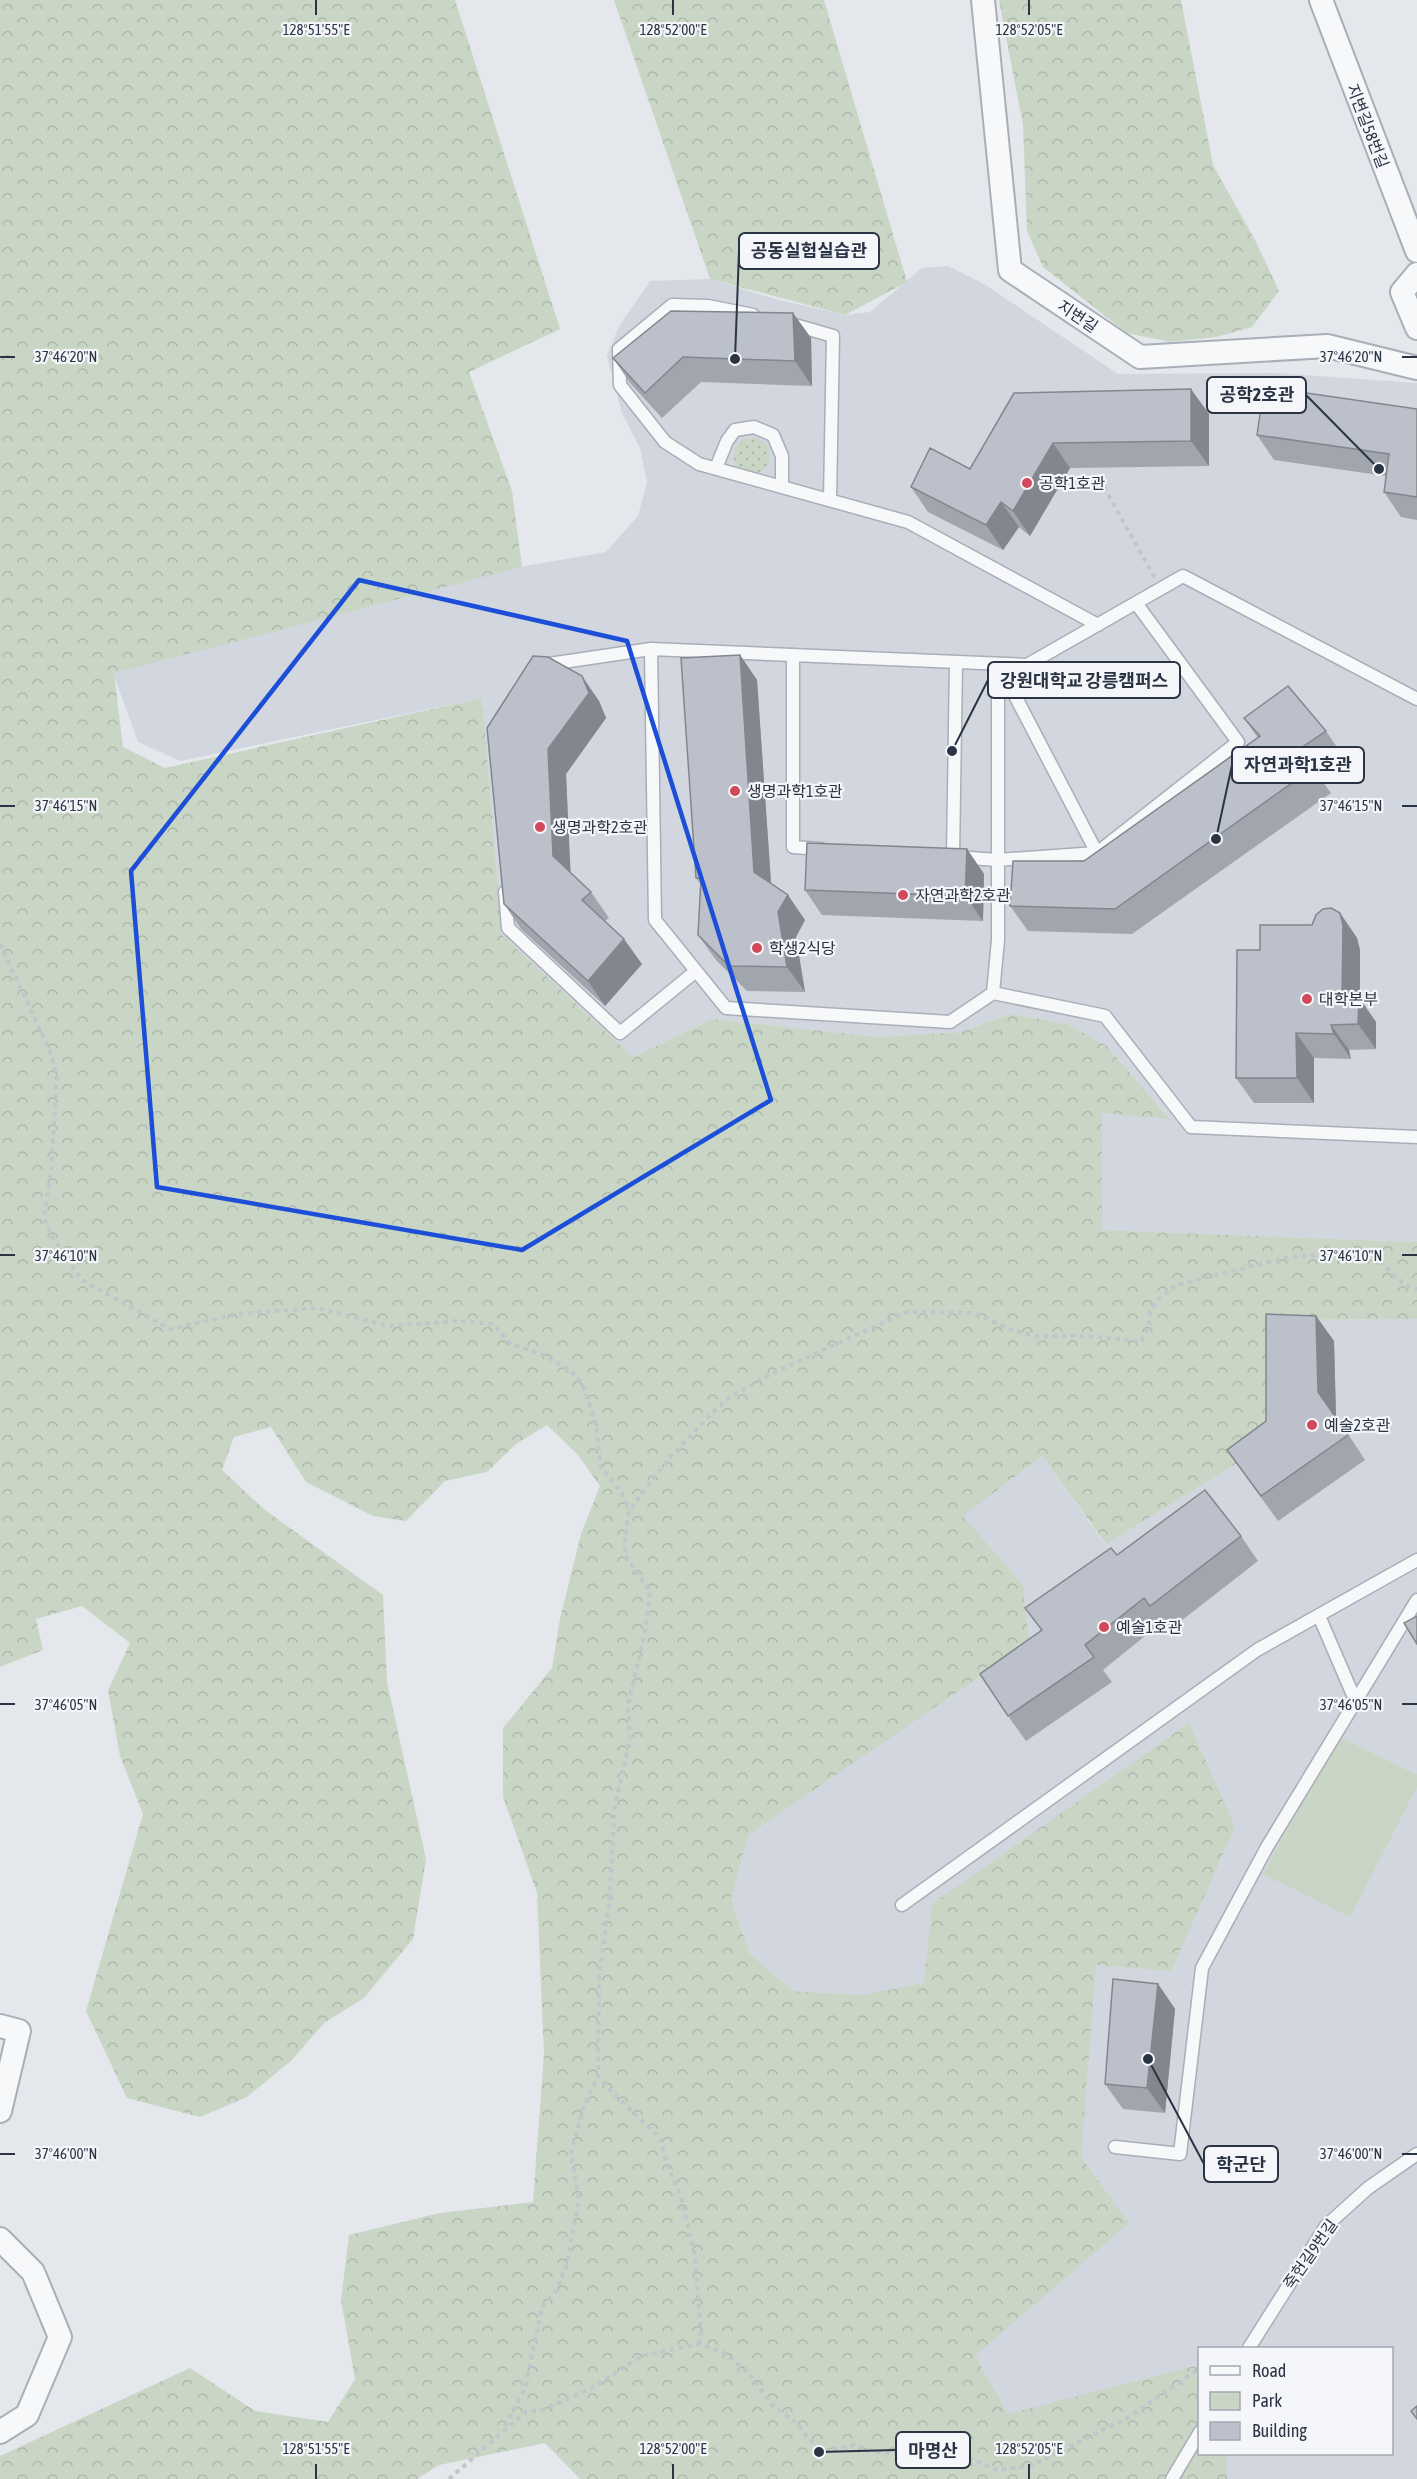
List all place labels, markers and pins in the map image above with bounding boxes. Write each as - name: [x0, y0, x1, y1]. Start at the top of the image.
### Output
- callout: 공동실험실습관: [739, 233, 879, 269]
- callout: 공학2호관: [1207, 377, 1306, 413]
- place label: 공학1호관: [1039, 474, 1106, 492]
- marker: 공학1호관: [1020, 476, 1034, 490]
- callout: 강원대학교 강릉캠퍼스: [988, 662, 1180, 698]
- callout: 자연과학1호관: [1232, 747, 1364, 783]
- place label: 생명과학1호관: [747, 782, 843, 800]
- marker: 생명과학1호관: [728, 784, 742, 798]
- place label: 생명과학2호관: [552, 818, 648, 836]
- marker: 생명과학2호관: [533, 820, 547, 834]
- place label: 자연과학2호관: [915, 886, 1011, 904]
- marker: 자연과학2호관: [896, 888, 910, 902]
- place label: 학생2식당: [769, 939, 836, 957]
- marker: 학생2식당: [750, 941, 764, 955]
- place label: 대학본부: [1319, 990, 1378, 1008]
- marker: 대학본부: [1300, 992, 1314, 1006]
- place label: 예술2호관: [1324, 1416, 1391, 1434]
- marker: 예술2호관: [1305, 1418, 1319, 1432]
- place label: 예술1호관: [1116, 1618, 1183, 1636]
- marker: 예술1호관: [1097, 1620, 1111, 1634]
- callout: 학군단: [1204, 2146, 1278, 2182]
- callout: 마명산: [896, 2432, 970, 2468]

